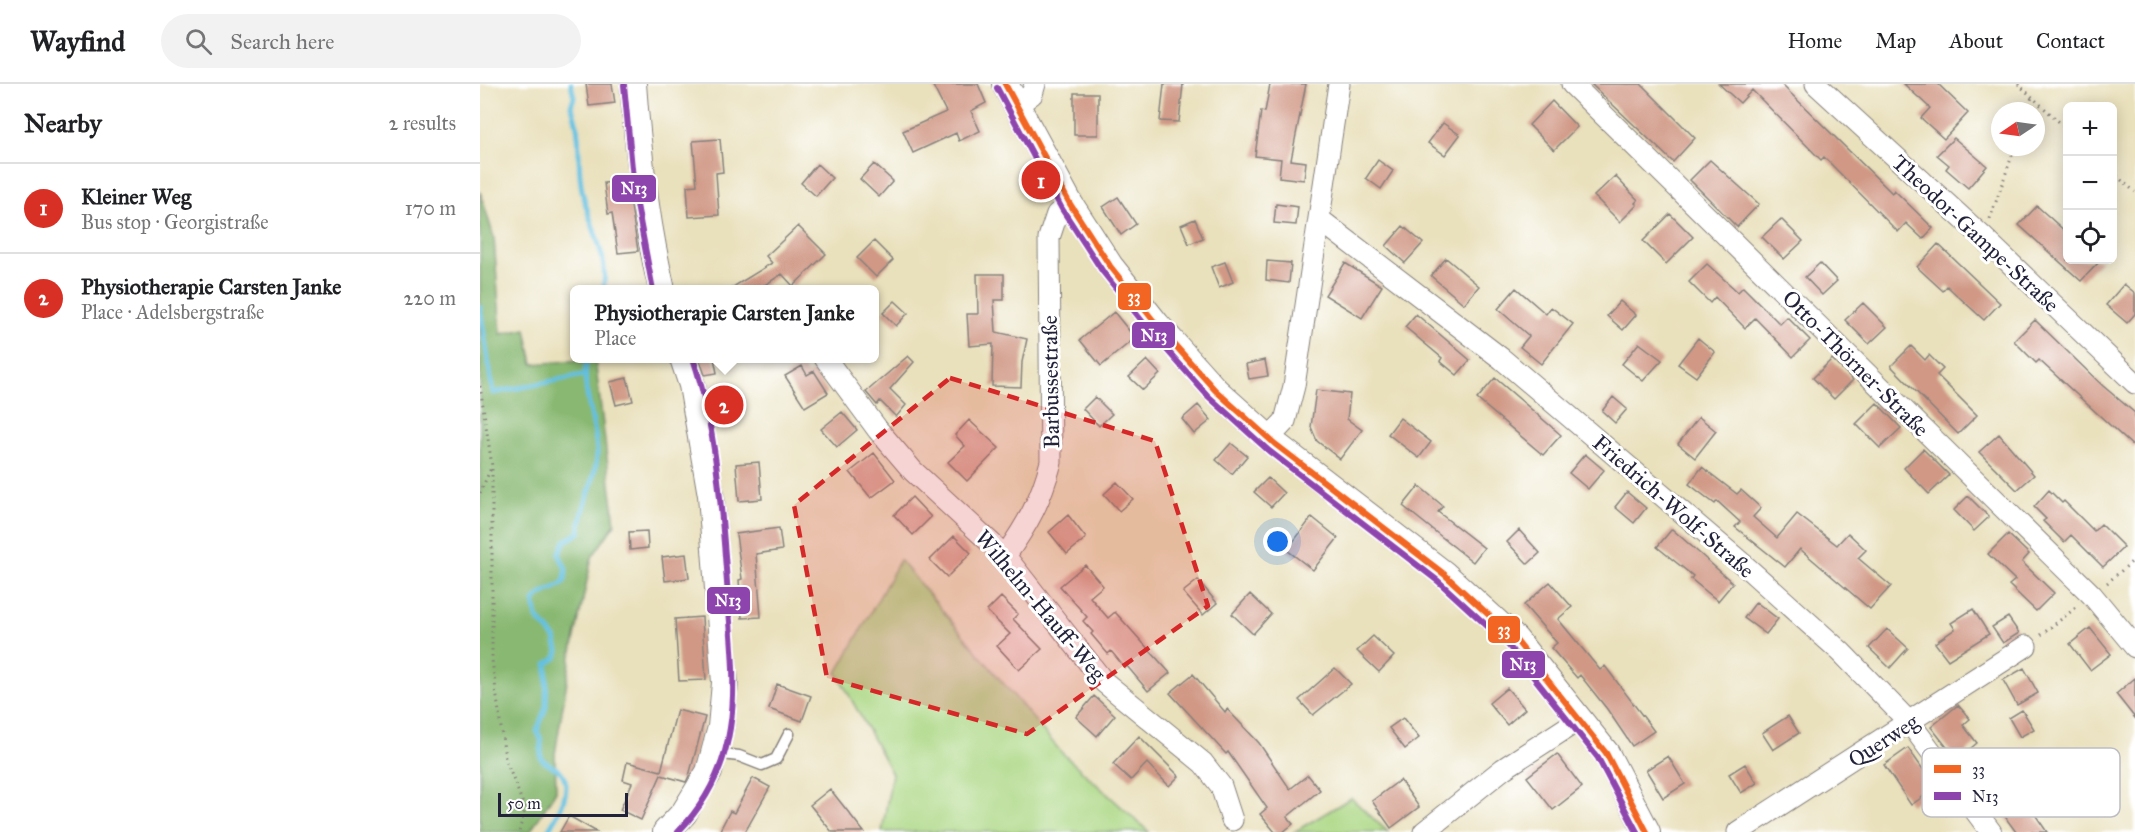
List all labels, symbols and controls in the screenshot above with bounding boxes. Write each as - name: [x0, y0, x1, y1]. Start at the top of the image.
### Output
- search box: [161, 14, 581, 68]
- text: Wayfind: [30, 24, 125, 59]
- icon: search: [182, 25, 215, 58]
- text: Search here: [230, 28, 334, 55]
- text: Home: [1787, 28, 1842, 54]
- text: Map: [1875, 28, 1916, 54]
- text: About: [1949, 28, 2003, 54]
- text: Contact: [2036, 28, 2105, 54]
- north arrow: [1991, 102, 2045, 156]
- map controls: [2063, 102, 2117, 264]
- button: +: [2063, 102, 2117, 156]
- text: Nearby: [24, 107, 102, 139]
- text: 2 results: [388, 111, 456, 135]
- street label: Theodor-Gampe-Straße: [1886, 149, 2065, 318]
- button: −: [2063, 156, 2117, 210]
- pin: 1: [1022, 158, 1060, 202]
- line badge: N13: [611, 174, 657, 203]
- text: N13: [621, 179, 647, 199]
- text: Kleiner Weg: [81, 183, 191, 210]
- text: 1: [40, 196, 47, 220]
- text: 170 m: [405, 196, 456, 220]
- text: Bus stop · Georgistraße: [81, 210, 269, 234]
- button: locate: [2063, 210, 2117, 264]
- text: Physiotherapie Carsten Janke: [81, 273, 341, 300]
- line badge: 33: [1117, 282, 1152, 311]
- street label: Otto-Thörner-Straße: [1777, 284, 1935, 442]
- popup: [570, 285, 879, 363]
- text: 2: [39, 286, 48, 310]
- text: 220 m: [404, 286, 456, 310]
- text: 33: [1128, 287, 1140, 307]
- text: Physiotherapie Carsten Janke: [594, 299, 855, 326]
- text: Place · Adelsbergstraße: [81, 300, 264, 324]
- street label: Barbussestraße: [1036, 315, 1065, 449]
- line badge: N13: [1131, 321, 1176, 349]
- text: Place: [594, 326, 636, 350]
- text: N13: [1141, 326, 1167, 346]
- pin: 2: [704, 382, 744, 428]
- street label: Friedrich-Wolf-Straße: [1587, 429, 1760, 584]
- street label: Wilhelm-Hauff-Weg: [969, 524, 1112, 687]
- your location: [1263, 527, 1292, 556]
- line badge: N13: [706, 586, 751, 615]
- text: N13: [715, 591, 741, 611]
- line badge: 33: [1487, 615, 1521, 644]
- text: 33: [1498, 620, 1510, 640]
- line badge: N13: [1501, 650, 1546, 679]
- text: N13: [1510, 655, 1536, 675]
- street label: Querweg: [1843, 707, 1924, 773]
- legend: [1922, 748, 2120, 817]
- text: 33: [1972, 760, 1985, 779]
- text: N13: [1972, 787, 1998, 806]
- scale bar: [498, 790, 628, 818]
- text: 50 m: [507, 794, 541, 813]

